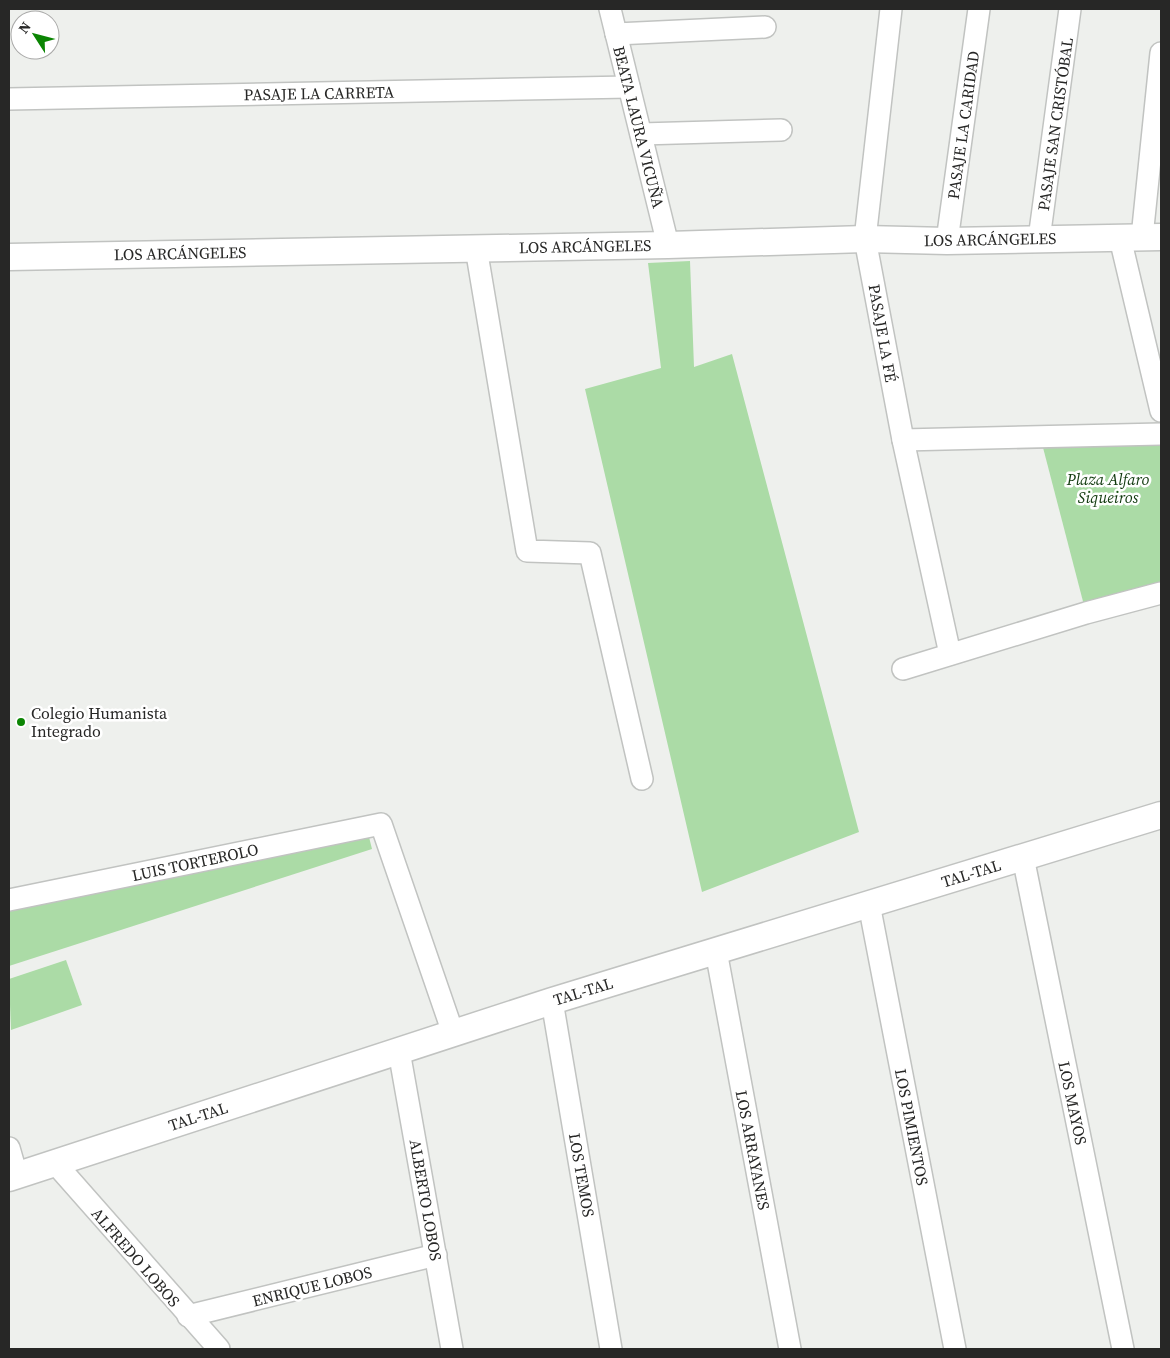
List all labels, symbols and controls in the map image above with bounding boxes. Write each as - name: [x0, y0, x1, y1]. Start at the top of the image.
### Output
- north arrow: [10, 10, 60, 60]
- text: N: [13, 17, 36, 37]
- street label: PASAJE SAN CRISTÓBAL: [1032, 36, 1078, 212]
- street label: BEATA LAURA VICUÑA: [608, 44, 670, 211]
- street label: PASAJE LA CARIDAD: [942, 49, 984, 201]
- street label: PASAJE LA CARRETA: [243, 81, 395, 105]
- street label: LOS ARCÁNGELES: [924, 227, 1056, 251]
- street label: LOS ARCÁNGELES: [519, 234, 651, 258]
- street label: LOS ARCÁNGELES: [114, 241, 246, 265]
- street label: PASAJE LA FÉ: [864, 282, 903, 384]
- park label: Plaza Alfaro Siqueiros: [1066, 468, 1150, 508]
- place label: Colegio Humanista Integrado: [31, 702, 168, 742]
- marker: Colegio Humanista Integrado: [15, 716, 27, 728]
- street label: LUIS TORTEROLO: [130, 838, 260, 886]
- street label: TAL-TAL: [938, 854, 1004, 892]
- street label: TAL-TAL: [550, 972, 616, 1010]
- street label: LOS MAYOS: [1053, 1059, 1093, 1147]
- street label: LOS PIMIENTOS: [890, 1067, 934, 1187]
- street label: LOS ARRAYANES: [731, 1088, 775, 1212]
- street label: TAL-TAL: [165, 1096, 231, 1136]
- street label: LOS TEMOS: [564, 1131, 600, 1219]
- street label: ALBERTO LOBOS: [404, 1138, 448, 1262]
- street label: ALFREDO LOBOS: [87, 1203, 185, 1311]
- street label: ENRIQUE LOBOS: [250, 1261, 374, 1311]

